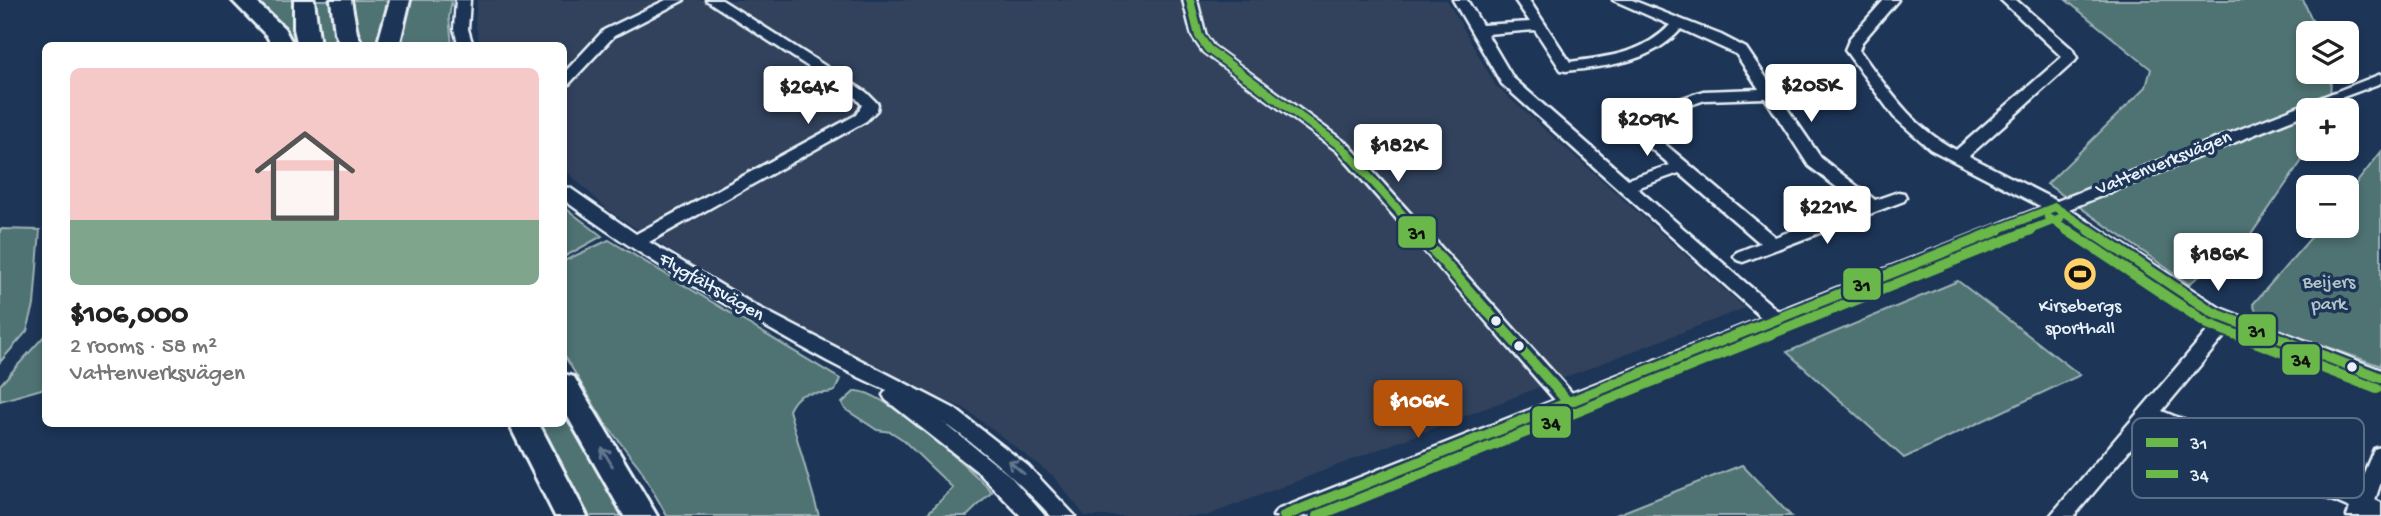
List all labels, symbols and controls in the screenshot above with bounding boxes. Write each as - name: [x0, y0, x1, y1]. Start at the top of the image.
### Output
- map controls: [2296, 21, 2359, 238]
- button: layers: [2296, 21, 2359, 84]
- pin: $205K: [1762, 64, 1860, 124]
- pin: $264K: [759, 66, 857, 126]
- text: $205K: [1781, 73, 1841, 100]
- text: $264K: [780, 75, 836, 102]
- button: +: [2296, 98, 2359, 161]
- pin: $209K: [1598, 99, 1696, 158]
- text: $209K: [1618, 107, 1676, 134]
- icon: home: [242, 113, 368, 239]
- pin: $182K: [1349, 124, 1447, 184]
- street label: Vattenverksvägen: [2092, 126, 2235, 202]
- text: $182K: [1370, 133, 1426, 160]
- button: −: [2296, 175, 2359, 238]
- pin: $221K: [1778, 187, 1876, 246]
- text: $221K: [1800, 195, 1854, 222]
- line badge: 31: [1397, 215, 1437, 249]
- text: 31: [1407, 224, 1426, 247]
- pin: $186K: [2169, 233, 2267, 293]
- text: $186K: [2190, 242, 2246, 269]
- street label: Flygfältsvägen: [653, 248, 768, 327]
- sports icon: Kirsebergs sporthall: [2061, 255, 2099, 293]
- line badge: 31: [1842, 267, 1882, 301]
- park label: Beijers park: [2302, 272, 2356, 317]
- text: 31: [1852, 276, 1871, 299]
- place label: Kirsebergs sporthall: [2039, 296, 2122, 341]
- text: $106,000: [70, 299, 188, 334]
- line badge: 31: [2237, 313, 2277, 347]
- unlabelled marker: [1489, 314, 1503, 328]
- text: 31: [2247, 322, 2266, 345]
- text: 2 rooms · 58 m²: [70, 334, 217, 361]
- unlabelled marker: [1512, 339, 1526, 353]
- line badge: 34: [2281, 343, 2321, 376]
- text: 34: [2291, 351, 2311, 374]
- unlabelled marker: [2345, 360, 2359, 374]
- text: Vattenverksvägen: [70, 361, 245, 388]
- pin: $106K: [1369, 380, 1467, 440]
- text: $106K: [1389, 389, 1447, 416]
- line badge: 34: [1531, 405, 1572, 439]
- text: 34: [1541, 414, 1561, 437]
- legend: [2132, 418, 2364, 498]
- text: 31: [2189, 434, 2208, 457]
- one-way arrow: [599, 448, 613, 468]
- one-way arrow: [1008, 459, 1026, 475]
- text: 34: [2189, 466, 2209, 489]

